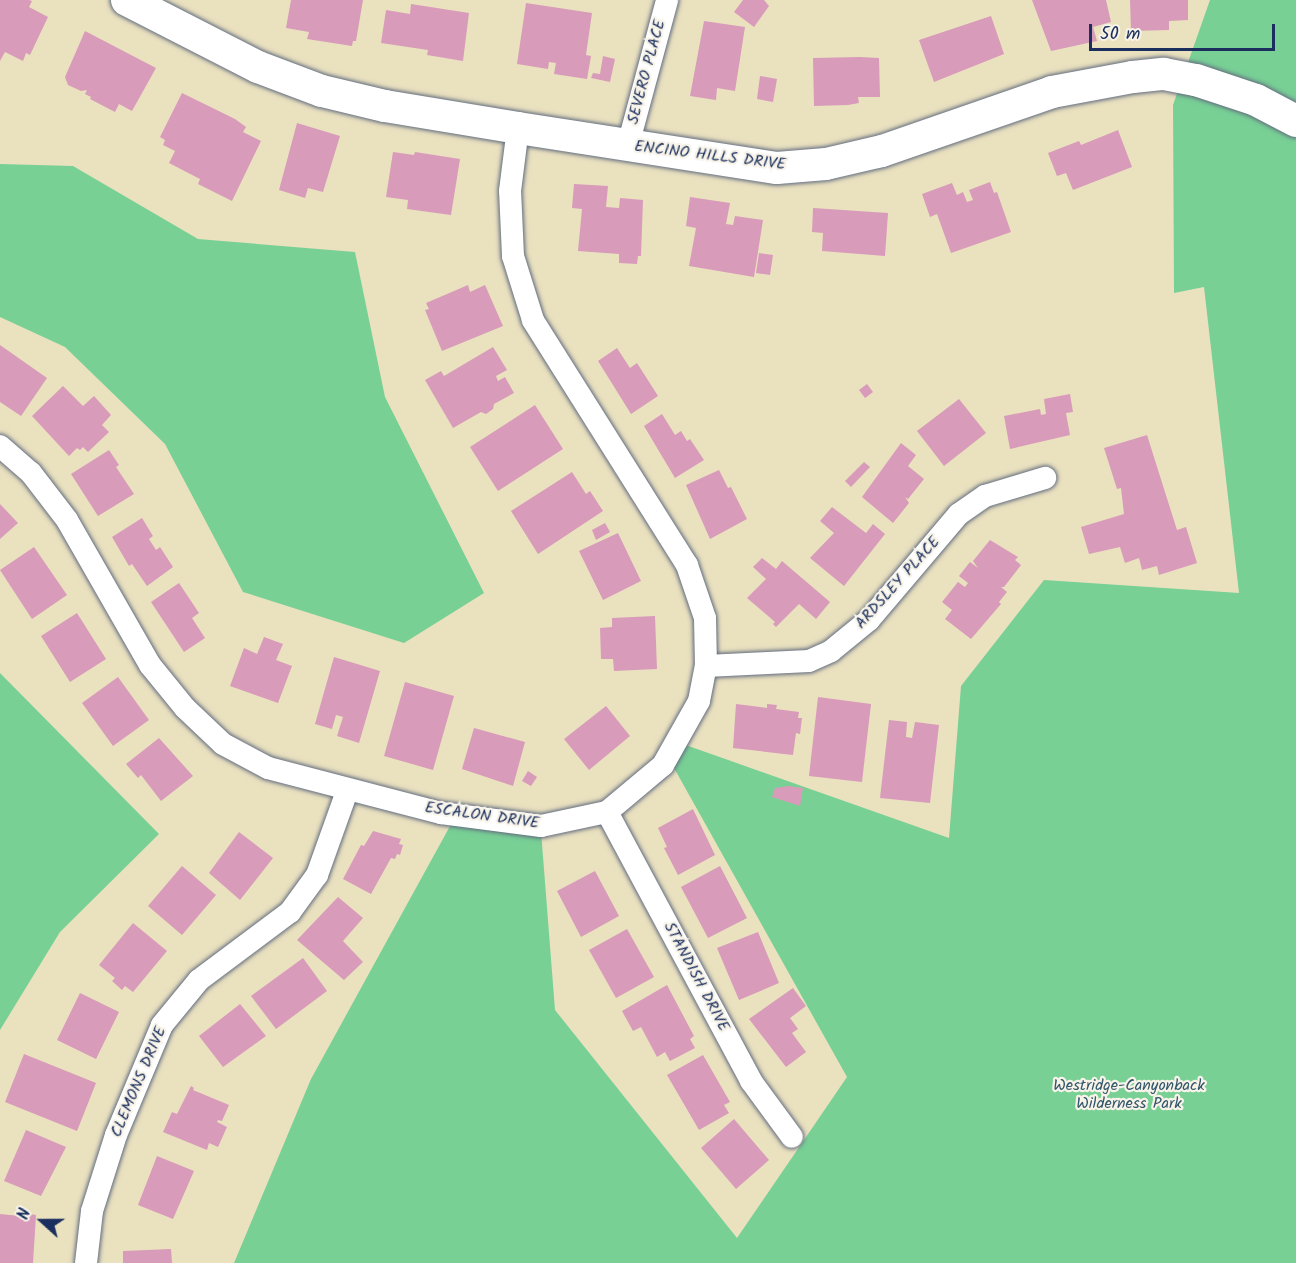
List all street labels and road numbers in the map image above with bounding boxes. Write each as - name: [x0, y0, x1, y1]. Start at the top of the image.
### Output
- street label: SEVERO PLACE: [624, 18, 670, 126]
- street label: ENCINO HILLS DRIVE: [633, 137, 787, 175]
- street label: ARDSLEY PLACE: [851, 533, 945, 633]
- street label: ESCALON DRIVE: [423, 798, 541, 834]
- street label: STANDISH DRIVE: [659, 919, 733, 1035]
- street label: CLEMONS DRIVE: [107, 1024, 171, 1140]

